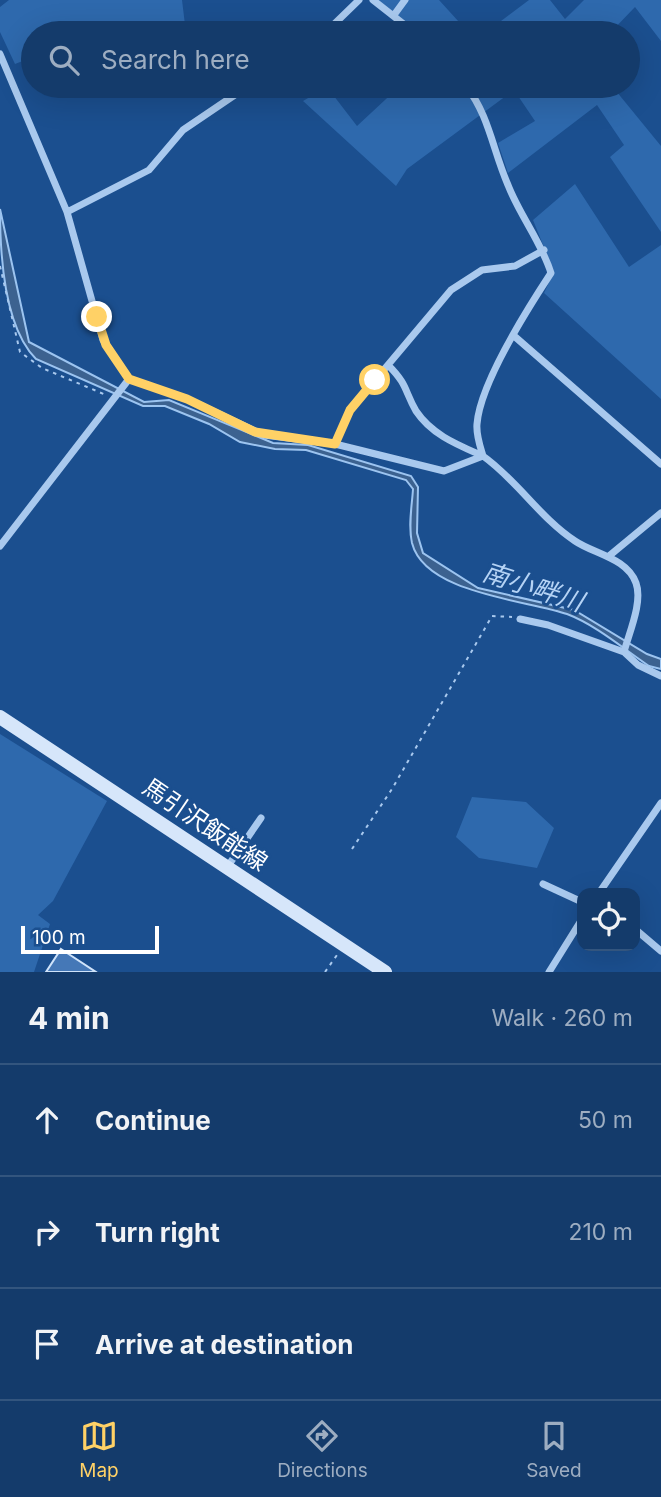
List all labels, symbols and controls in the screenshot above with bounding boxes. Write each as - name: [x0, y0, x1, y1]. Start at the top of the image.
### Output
- search box: [21, 21, 640, 98]
- icon: search: [45, 41, 83, 79]
- text: Search here: [101, 44, 250, 75]
- route end: [81, 301, 112, 332]
- route start: [359, 364, 390, 395]
- water label: 南小畔川: [479, 556, 590, 618]
- street label: 馬引沢飯能線: [137, 772, 273, 877]
- map controls: [577, 888, 640, 951]
- button: locate: [577, 888, 640, 951]
- scale bar: [21, 923, 159, 955]
- text: 100 m: [32, 926, 86, 949]
- text: 4 min: [28, 1000, 110, 1036]
- text: Walk · 260 m: [491, 1004, 633, 1032]
- icon: ahead: [28, 1101, 66, 1139]
- text: Continue: [95, 1105, 211, 1136]
- text: 50 m: [578, 1106, 633, 1134]
- icon: right: [28, 1213, 66, 1251]
- text: Turn right: [95, 1217, 220, 1248]
- text: 210 m: [568, 1218, 633, 1246]
- icon: arrive: [28, 1325, 66, 1363]
- text: Arrive at destination: [95, 1329, 354, 1360]
- tab: Map: [79, 1417, 119, 1482]
- tab: Directions: [277, 1417, 368, 1482]
- tab: Saved: [526, 1417, 582, 1482]

